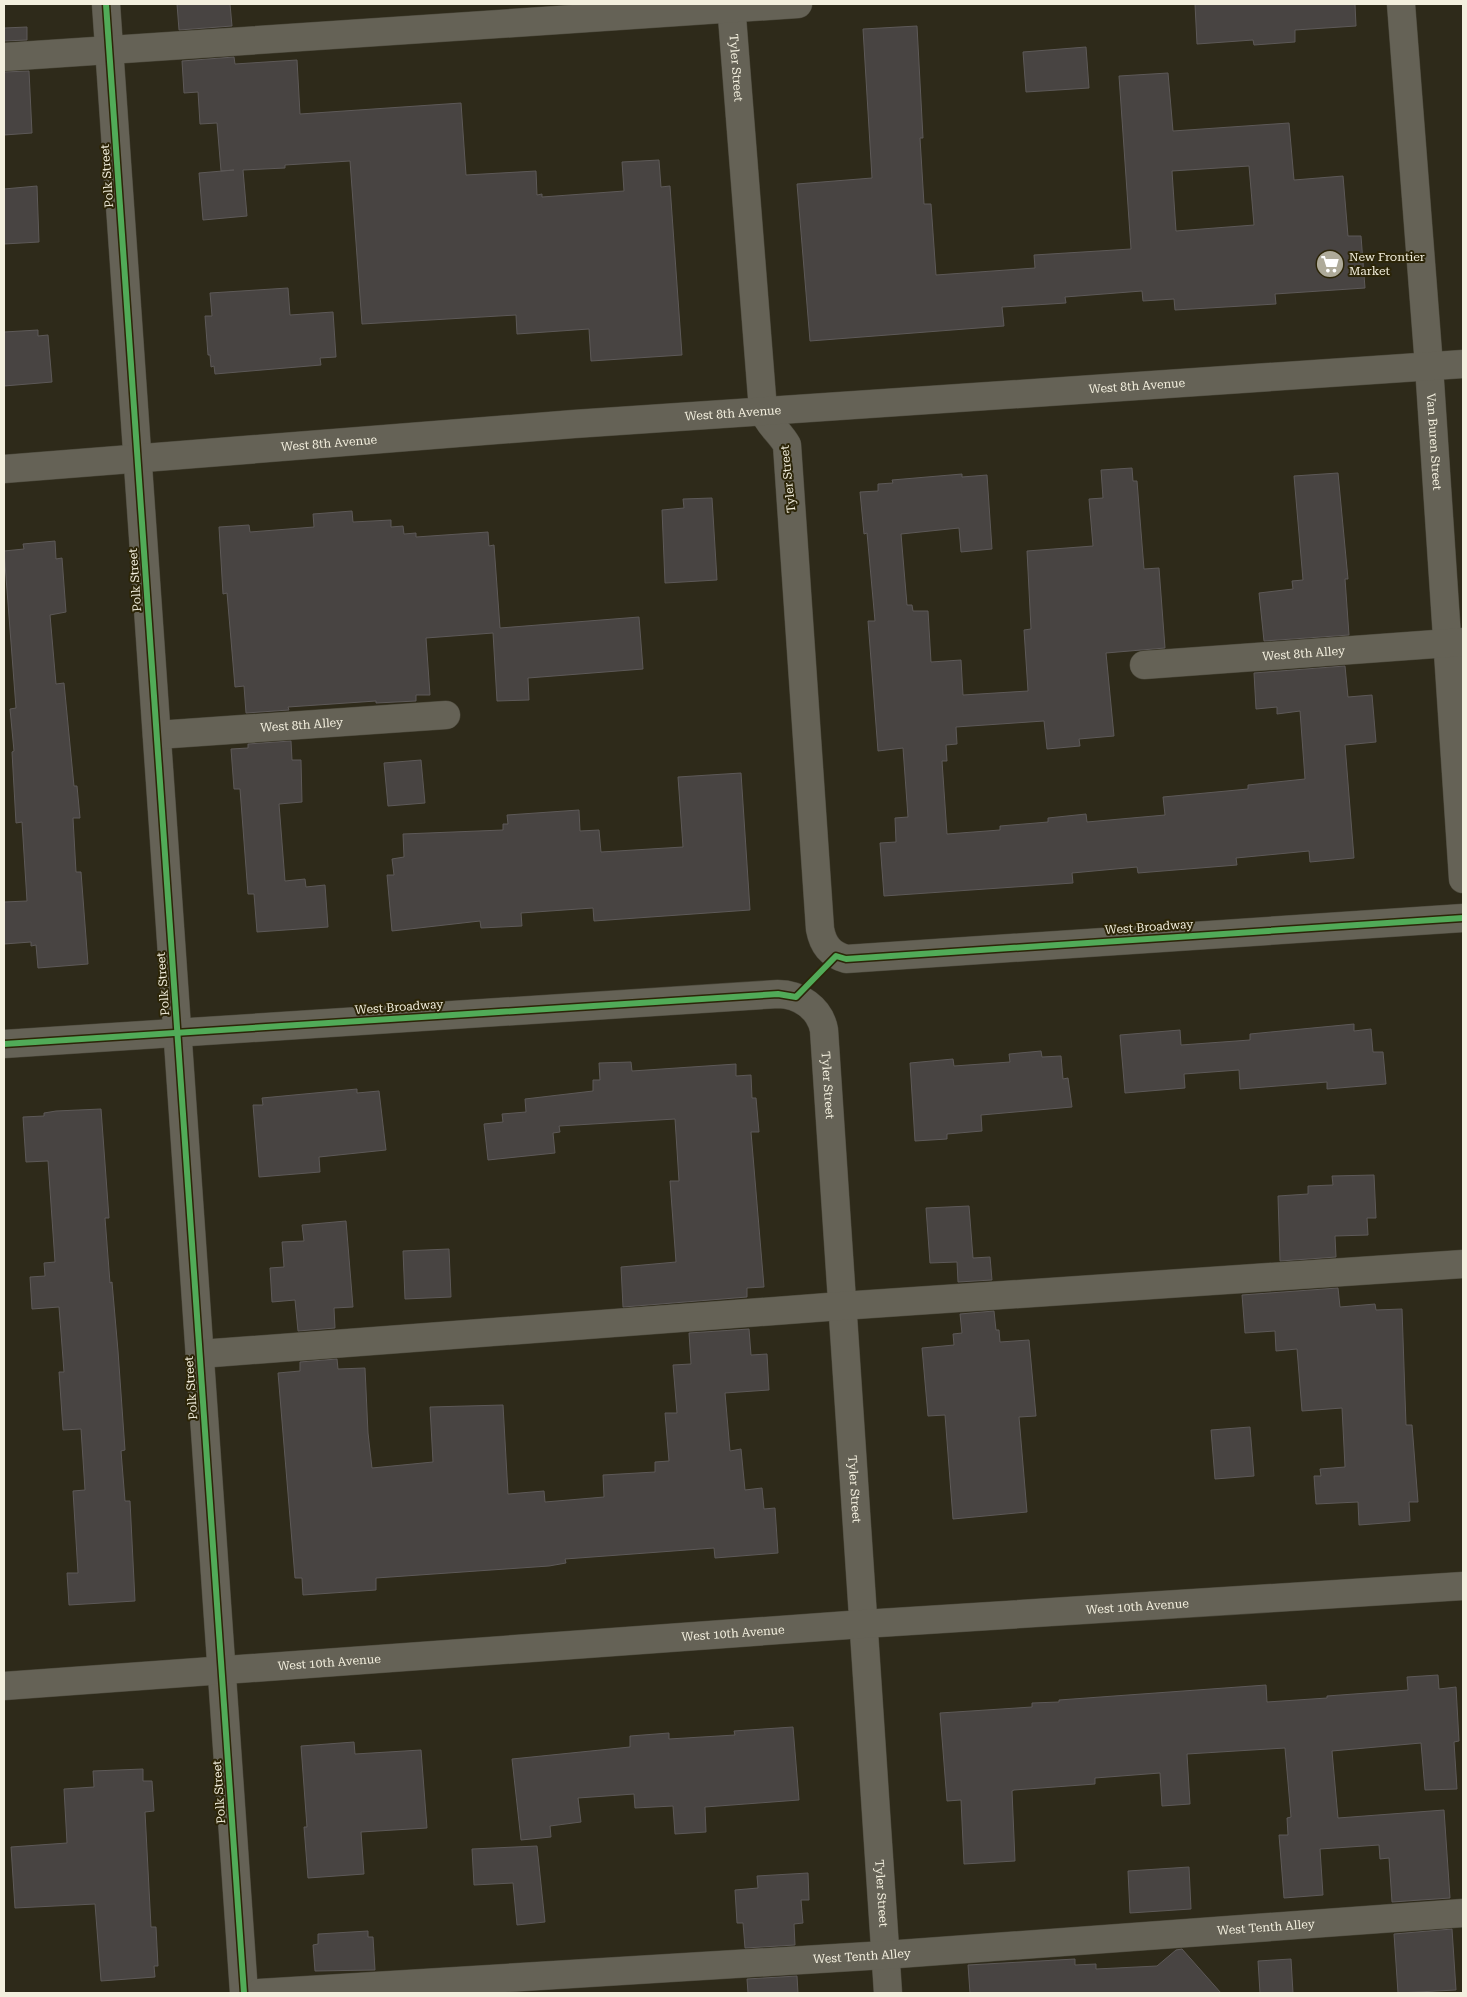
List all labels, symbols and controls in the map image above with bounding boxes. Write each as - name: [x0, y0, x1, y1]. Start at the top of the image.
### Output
- street label: Tyler Street: [726, 33, 746, 103]
- street label: Polk Street: [98, 143, 116, 208]
- supermarket icon: New Frontier Market: [1315, 249, 1345, 279]
- place label: New Frontier Market: [1349, 250, 1425, 278]
- street label: West 8th Avenue: [1088, 376, 1186, 396]
- street label: Van Buren Street: [1424, 393, 1444, 491]
- street label: West 8th Avenue: [684, 403, 782, 424]
- street label: West 8th Avenue: [280, 433, 378, 454]
- street label: Tyler Street: [777, 444, 799, 513]
- street label: Polk Street: [126, 547, 144, 612]
- street label: West 8th Alley: [1262, 643, 1346, 663]
- street label: West 8th Alley: [260, 715, 345, 735]
- street label: West Broadway: [1104, 917, 1195, 937]
- street label: Polk Street: [154, 951, 172, 1016]
- street label: West Broadway: [354, 997, 445, 1017]
- street label: Tyler Street: [818, 1051, 837, 1120]
- street label: Polk Street: [182, 1355, 200, 1420]
- street label: Tyler Street: [845, 1455, 864, 1524]
- street label: West 10th Avenue: [1085, 1596, 1190, 1617]
- street label: West 10th Avenue: [681, 1623, 786, 1644]
- street label: West 10th Avenue: [277, 1652, 382, 1673]
- street label: Polk Street: [210, 1759, 228, 1824]
- street label: Tyler Street: [872, 1859, 891, 1928]
- street label: West Tenth Alley: [1216, 1917, 1316, 1938]
- street label: West Tenth Alley: [813, 1946, 912, 1966]

